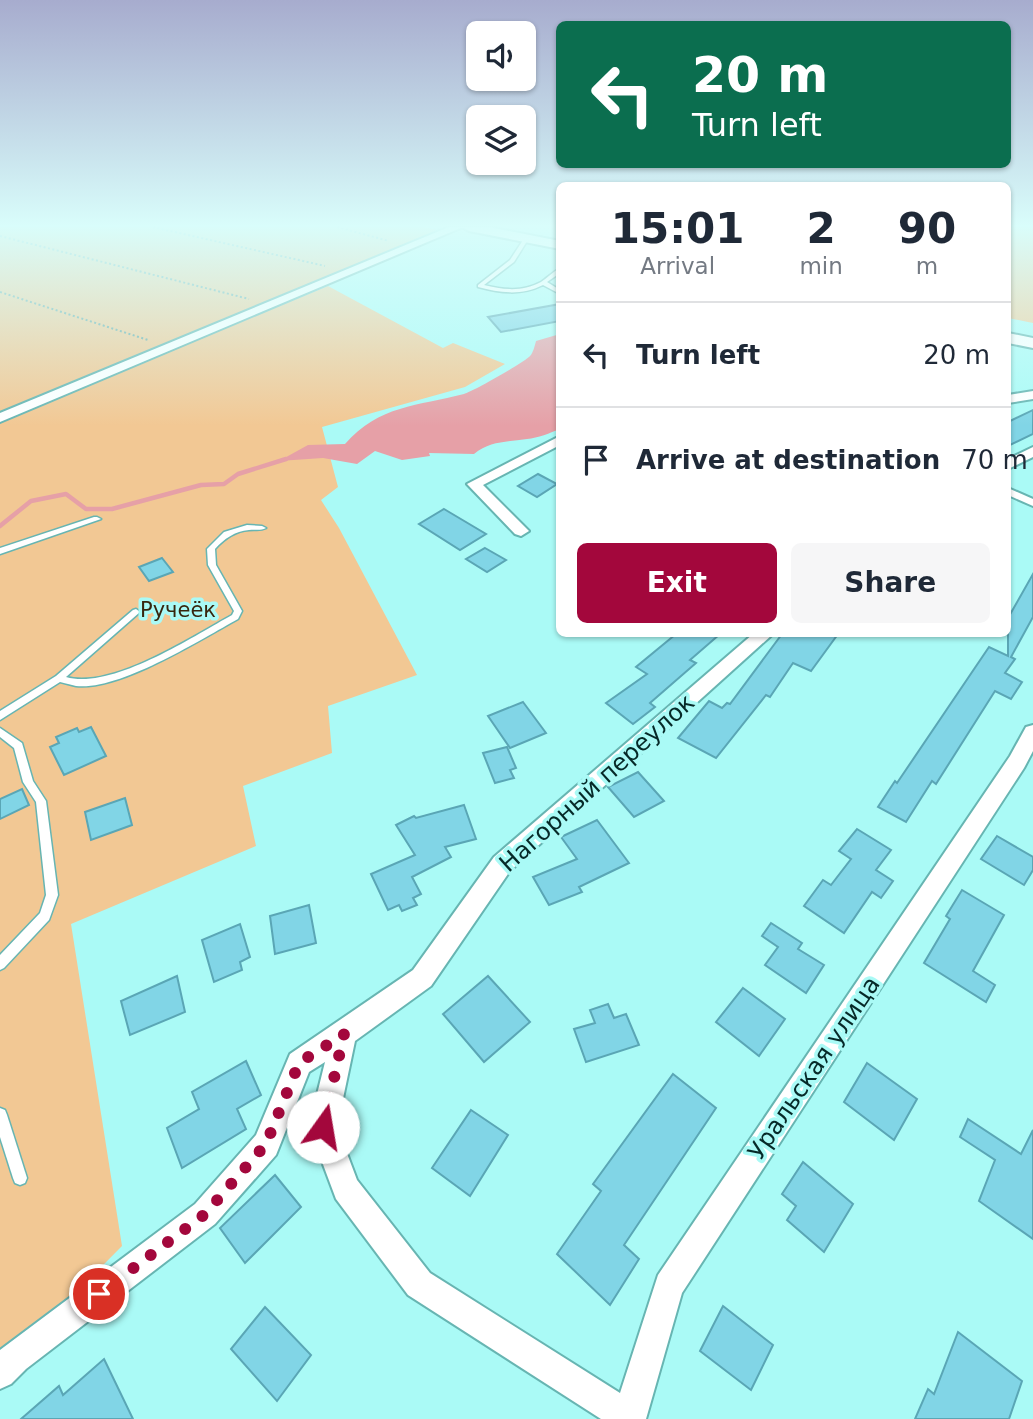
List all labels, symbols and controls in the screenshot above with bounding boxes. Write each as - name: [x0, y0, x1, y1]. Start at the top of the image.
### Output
- map controls: [466, 21, 536, 175]
- button: sound: [466, 21, 536, 91]
- text: 20 m: [692, 47, 828, 104]
- icon: left: [577, 49, 668, 140]
- button: layers: [466, 105, 536, 175]
- text: Turn left: [692, 106, 822, 144]
- text: 15:01: [611, 204, 745, 253]
- text: 2: [806, 204, 836, 253]
- text: 90: [898, 204, 956, 253]
- text: Arrival: [640, 253, 715, 279]
- text: min: [799, 253, 843, 279]
- text: m: [916, 253, 938, 279]
- icon: left: [577, 336, 615, 374]
- text: Turn left: [636, 340, 760, 370]
- text: 20 m: [923, 340, 990, 370]
- icon: arrive: [577, 441, 615, 479]
- text: Arrive at destination: [636, 445, 940, 475]
- text: 70 m: [961, 445, 1028, 475]
- button: Exit: [577, 543, 777, 623]
- button: Share: [791, 543, 990, 623]
- park label: Ручеёк: [140, 598, 216, 622]
- street label: Нагорный переулок: [494, 688, 700, 878]
- street label: Уральская улица: [742, 971, 886, 1165]
- position arrow: [286, 1090, 360, 1164]
- pin: [69, 1264, 129, 1324]
- icon: arrive: [80, 1275, 118, 1313]

